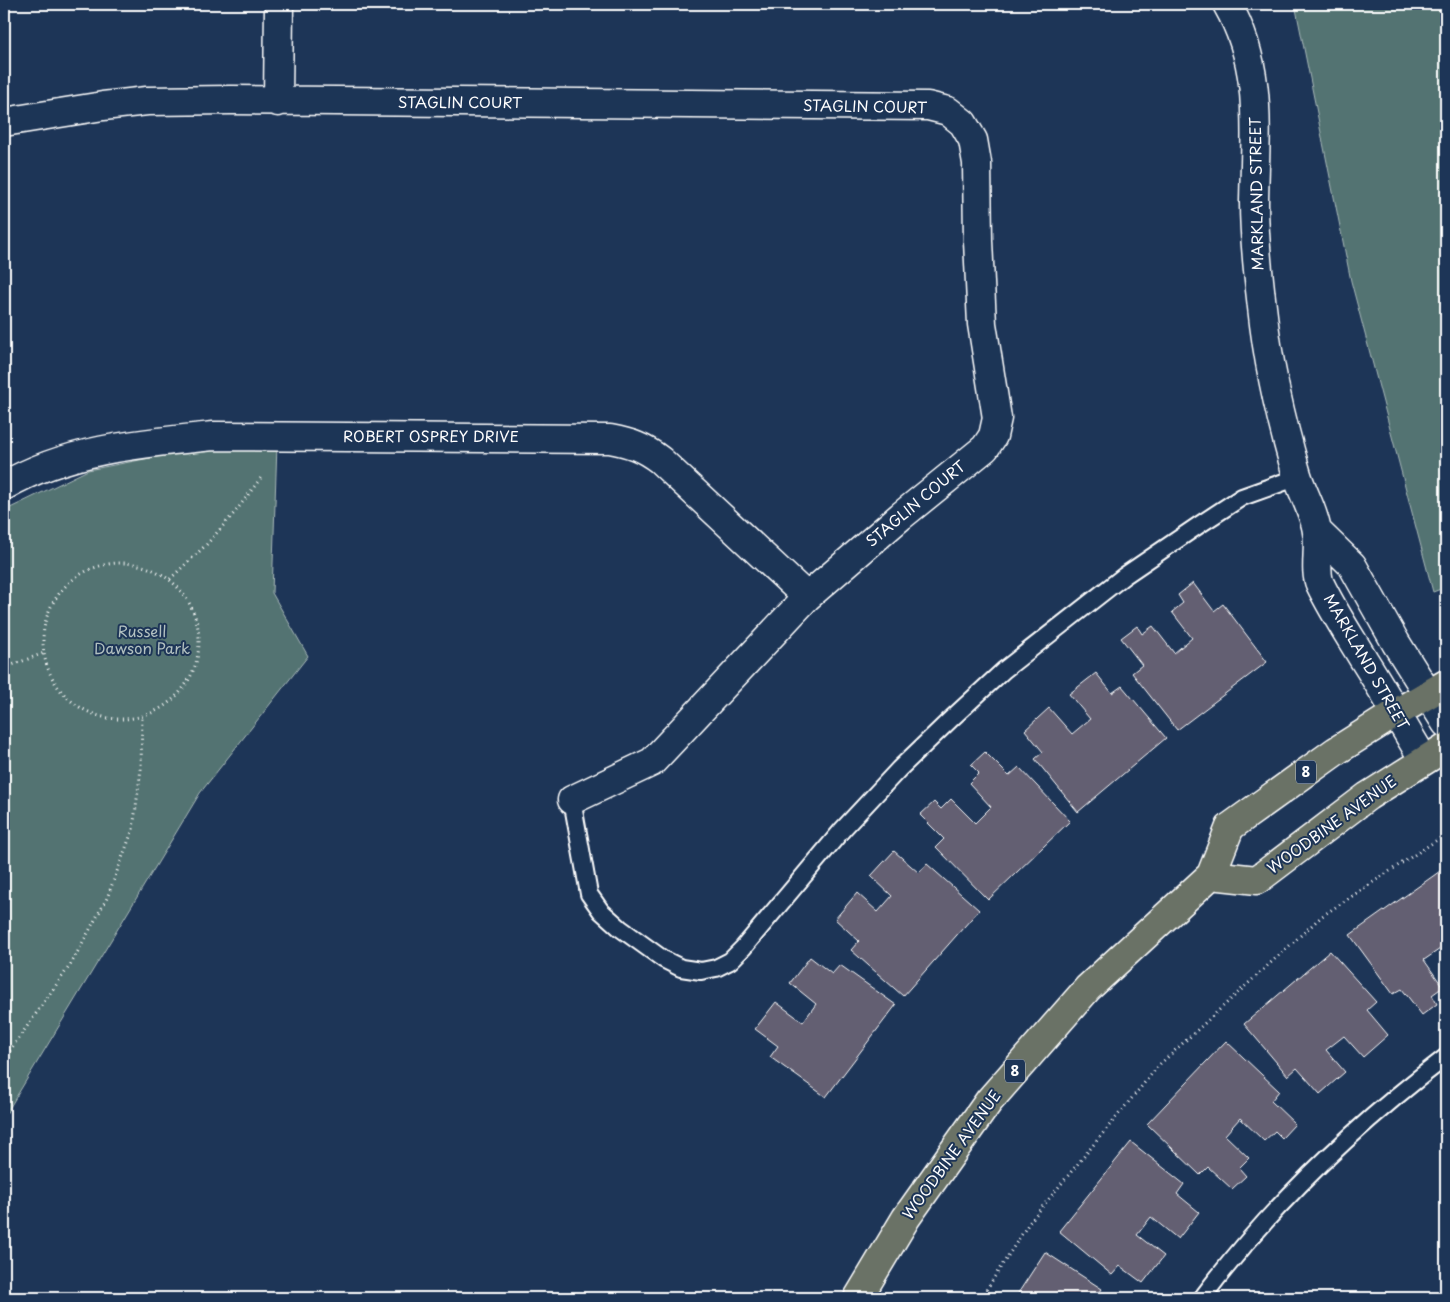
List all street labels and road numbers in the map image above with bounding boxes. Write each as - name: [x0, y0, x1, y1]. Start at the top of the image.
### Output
- street label: STAGLIN COURT: [398, 90, 523, 113]
- street label: STAGLIN COURT: [803, 93, 928, 118]
- street label: MARKLAND STREET: [1243, 116, 1268, 271]
- street label: ROBERT OSPREY DRIVE: [343, 424, 519, 447]
- street label: STAGLIN COURT: [860, 454, 971, 552]
- street label: MARKLAND STREET: [1319, 589, 1416, 734]
- road number: 8: [1296, 760, 1316, 784]
- street label: WOODBINE AVENUE: [1262, 769, 1401, 879]
- road number: 8: [1005, 1060, 1025, 1082]
- street label: WOODBINE AVENUE: [896, 1085, 1006, 1224]

